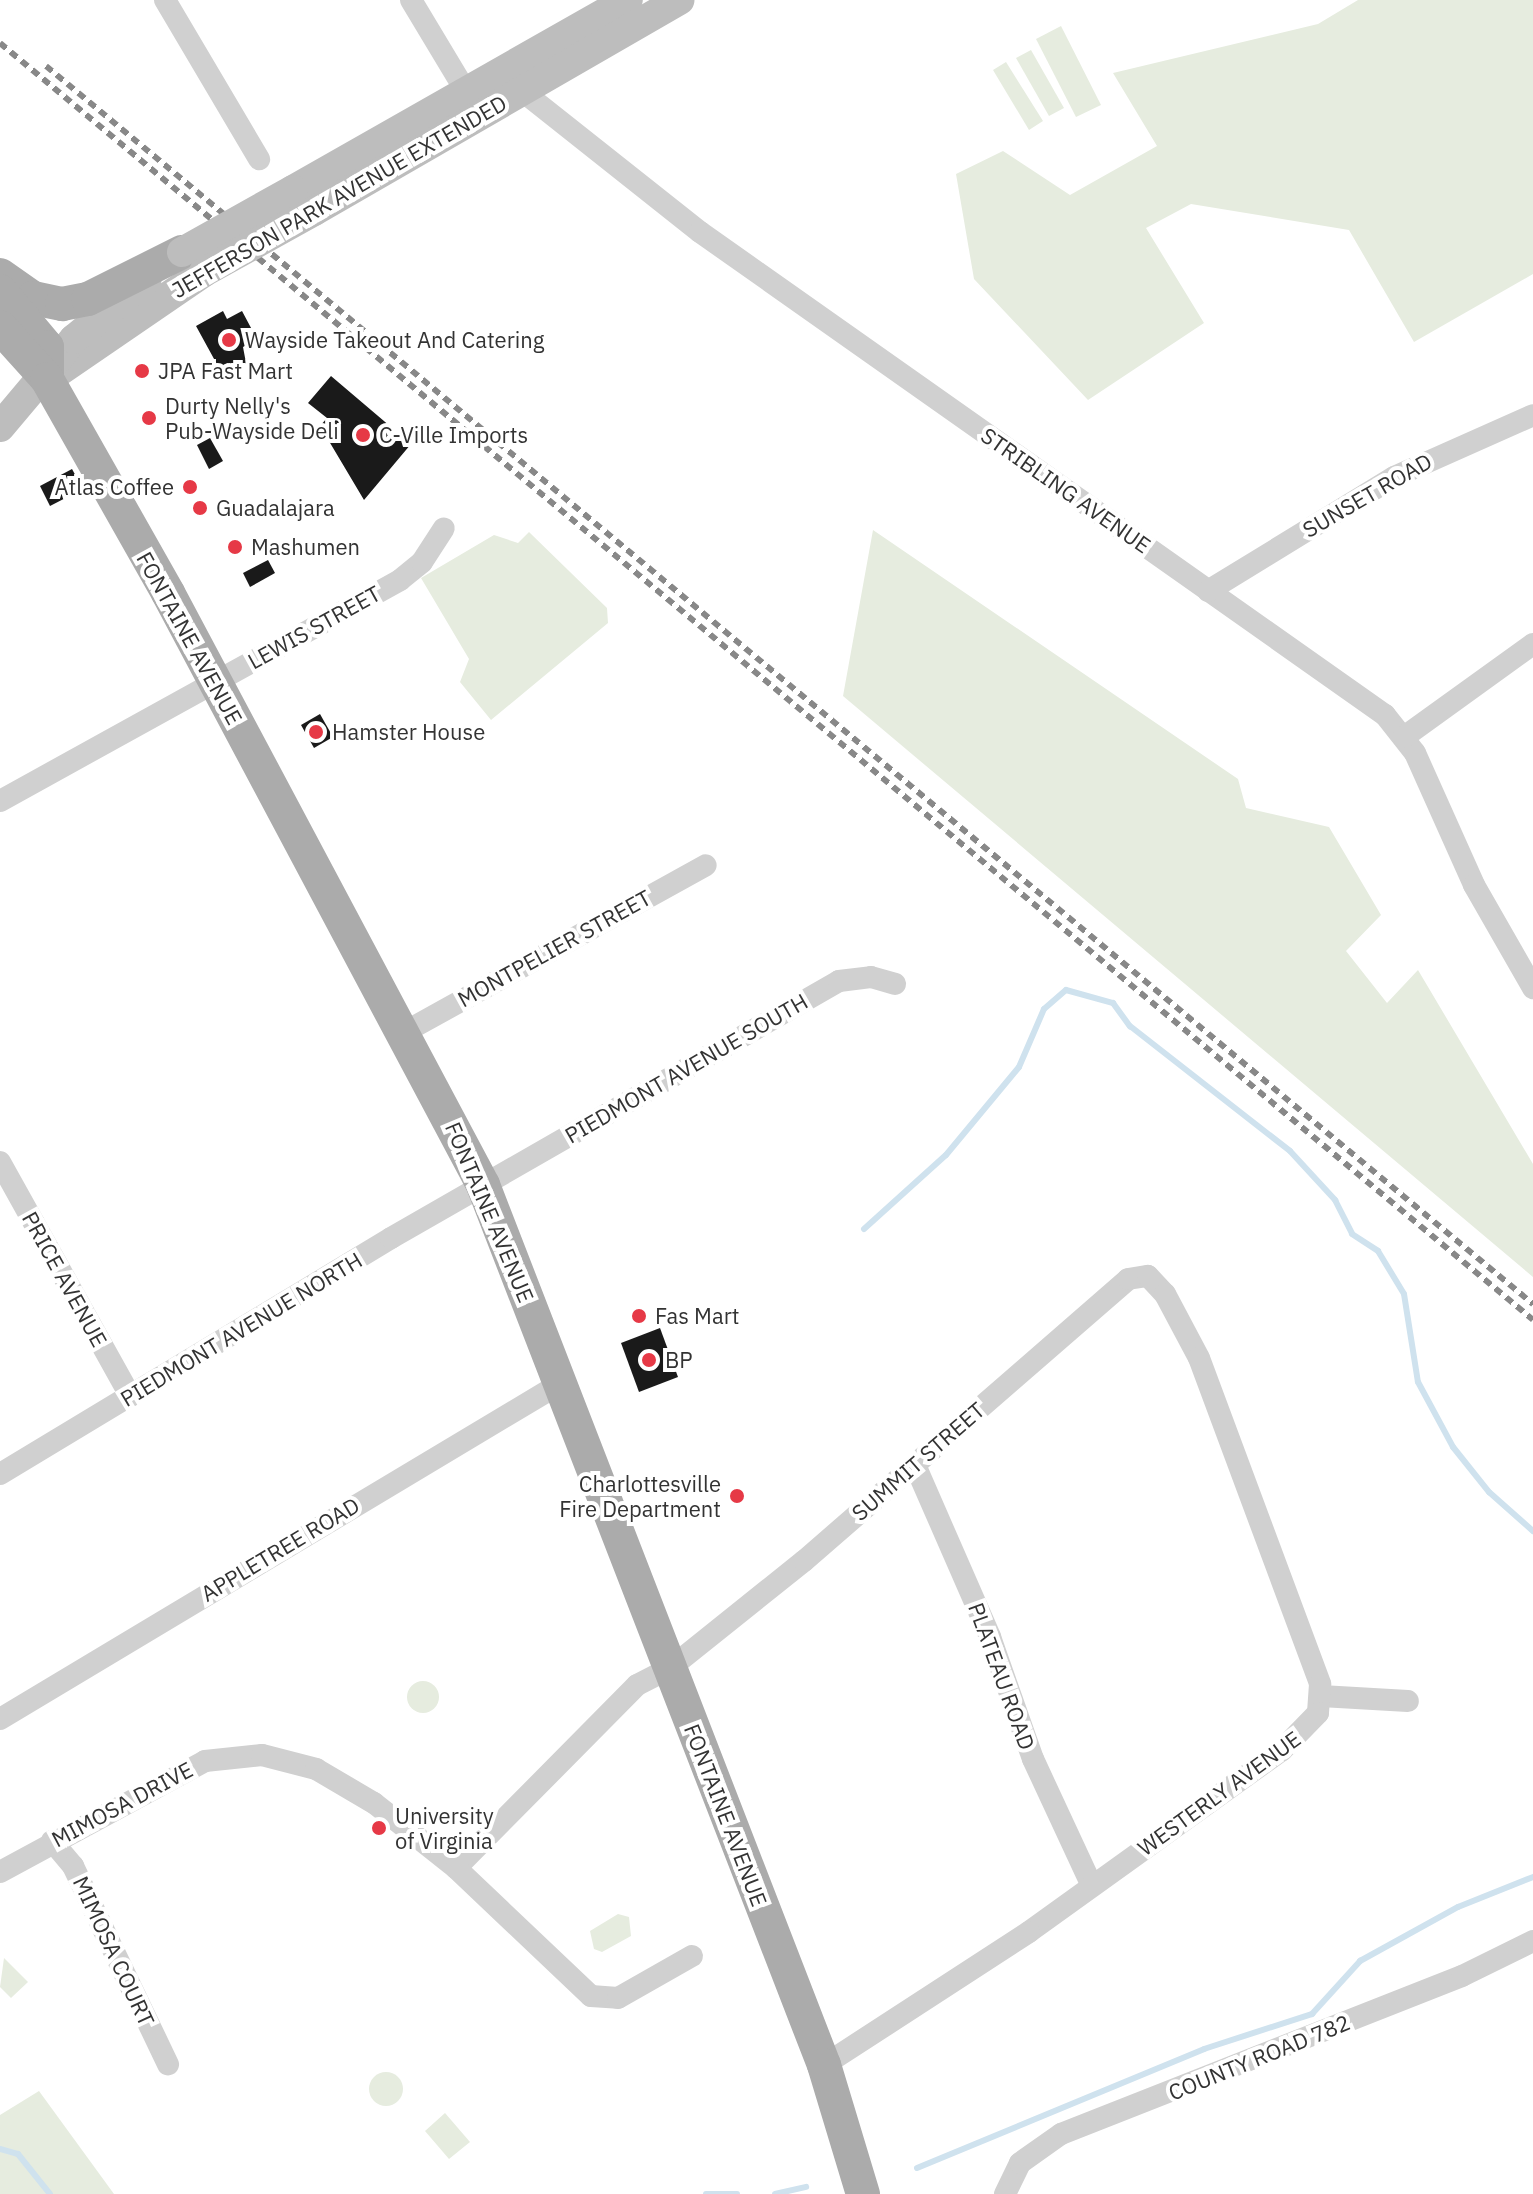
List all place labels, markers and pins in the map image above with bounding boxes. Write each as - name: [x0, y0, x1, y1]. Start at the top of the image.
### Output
- place label: Wayside Takeout And Catering: [245, 327, 544, 353]
- marker: Wayside Takeout And Catering: [220, 331, 238, 349]
- place label: JPA Fast Mart: [158, 358, 293, 384]
- marker: JPA Fast Mart: [133, 362, 151, 380]
- place label: Durty Nelly's Pub-Wayside Deli: [165, 392, 339, 444]
- marker: Durty Nelly's Pub-Wayside Deli: [140, 409, 158, 427]
- place label: C-Ville Imports: [379, 422, 528, 448]
- marker: C-Ville Imports: [354, 426, 372, 444]
- place label: Atlas Coffee: [54, 474, 174, 500]
- marker: Atlas Coffee: [181, 478, 199, 496]
- place label: Guadalajara: [216, 495, 335, 521]
- marker: Guadalajara: [191, 499, 209, 517]
- place label: Mashumen: [251, 534, 360, 560]
- marker: Mashumen: [226, 538, 244, 556]
- place label: Hamster House: [332, 719, 485, 745]
- marker: Hamster House: [307, 723, 325, 741]
- place label: Fas Mart: [655, 1303, 740, 1329]
- marker: Fas Mart: [630, 1307, 648, 1325]
- place label: BP: [665, 1347, 693, 1373]
- marker: BP: [640, 1351, 658, 1369]
- place label: Charlottesville Fire Department: [559, 1470, 721, 1522]
- marker: Charlottesville Fire Department: [728, 1487, 746, 1505]
- place label: University of Virginia: [395, 1802, 494, 1854]
- marker: University of Virginia: [370, 1819, 388, 1837]

